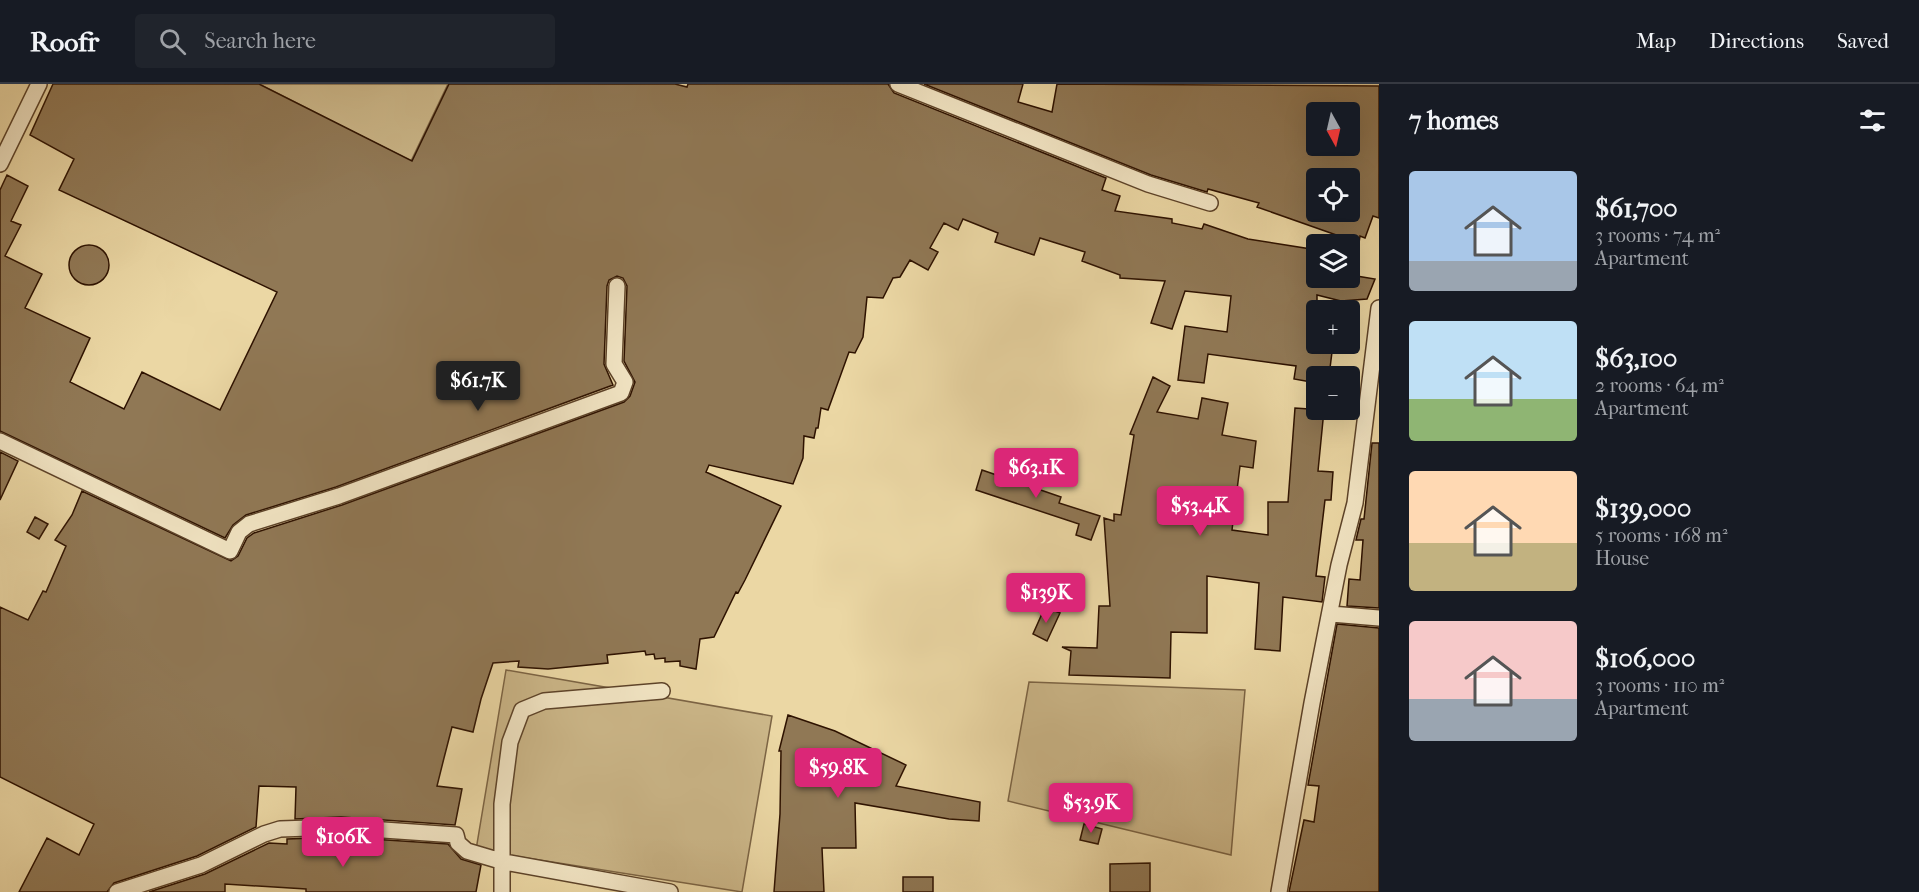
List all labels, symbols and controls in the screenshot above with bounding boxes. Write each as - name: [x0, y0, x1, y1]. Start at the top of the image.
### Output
- search box: [135, 14, 555, 68]
- text: Roofr: [30, 25, 99, 58]
- icon: search: [156, 25, 189, 58]
- text: Search here: [204, 28, 316, 54]
- text: Map: [1636, 29, 1676, 53]
- text: Directions: [1709, 29, 1804, 53]
- text: Saved: [1837, 29, 1889, 53]
- north arrow: [1306, 102, 1360, 156]
- map controls: [1306, 102, 1360, 420]
- icon: filters: [1856, 104, 1889, 137]
- text: 7 homes: [1409, 105, 1499, 136]
- button: locate: [1306, 168, 1360, 222]
- text: $61,700: [1595, 193, 1678, 224]
- icon: home: [1457, 195, 1529, 267]
- text: 3 rooms · 74 m²: [1595, 224, 1720, 247]
- button: layers: [1306, 234, 1360, 288]
- text: Apartment: [1595, 247, 1689, 270]
- button: +: [1306, 300, 1360, 354]
- text: $63,100: [1595, 343, 1677, 374]
- icon: home: [1457, 345, 1529, 417]
- pin: $61.7K: [429, 361, 527, 412]
- button: −: [1306, 366, 1360, 420]
- text: $61.7K: [450, 369, 506, 392]
- text: 2 rooms · 64 m²: [1595, 374, 1724, 397]
- text: Apartment: [1595, 397, 1689, 420]
- pin: $63.1K: [987, 448, 1085, 499]
- text: $63.1K: [1008, 456, 1064, 479]
- pin: $53.4K: [1151, 486, 1249, 537]
- text: $139,000: [1595, 493, 1691, 524]
- text: $53.4K: [1171, 494, 1229, 517]
- icon: home: [1457, 495, 1529, 567]
- text: 5 rooms · 168 m²: [1595, 524, 1728, 547]
- text: House: [1595, 547, 1649, 570]
- pin: $139K: [1004, 573, 1088, 624]
- text: $139K: [1020, 581, 1072, 604]
- text: $106,000: [1595, 643, 1695, 674]
- icon: home: [1457, 645, 1529, 717]
- text: 3 rooms · 110 m²: [1595, 674, 1724, 697]
- text: Apartment: [1595, 697, 1689, 720]
- pin: $59.8K: [789, 748, 887, 799]
- text: $59.8K: [809, 756, 867, 779]
- pin: $53.9K: [1042, 783, 1140, 834]
- text: $53.9K: [1063, 791, 1119, 814]
- pin: $106K: [301, 817, 385, 868]
- text: $106K: [316, 825, 370, 848]

